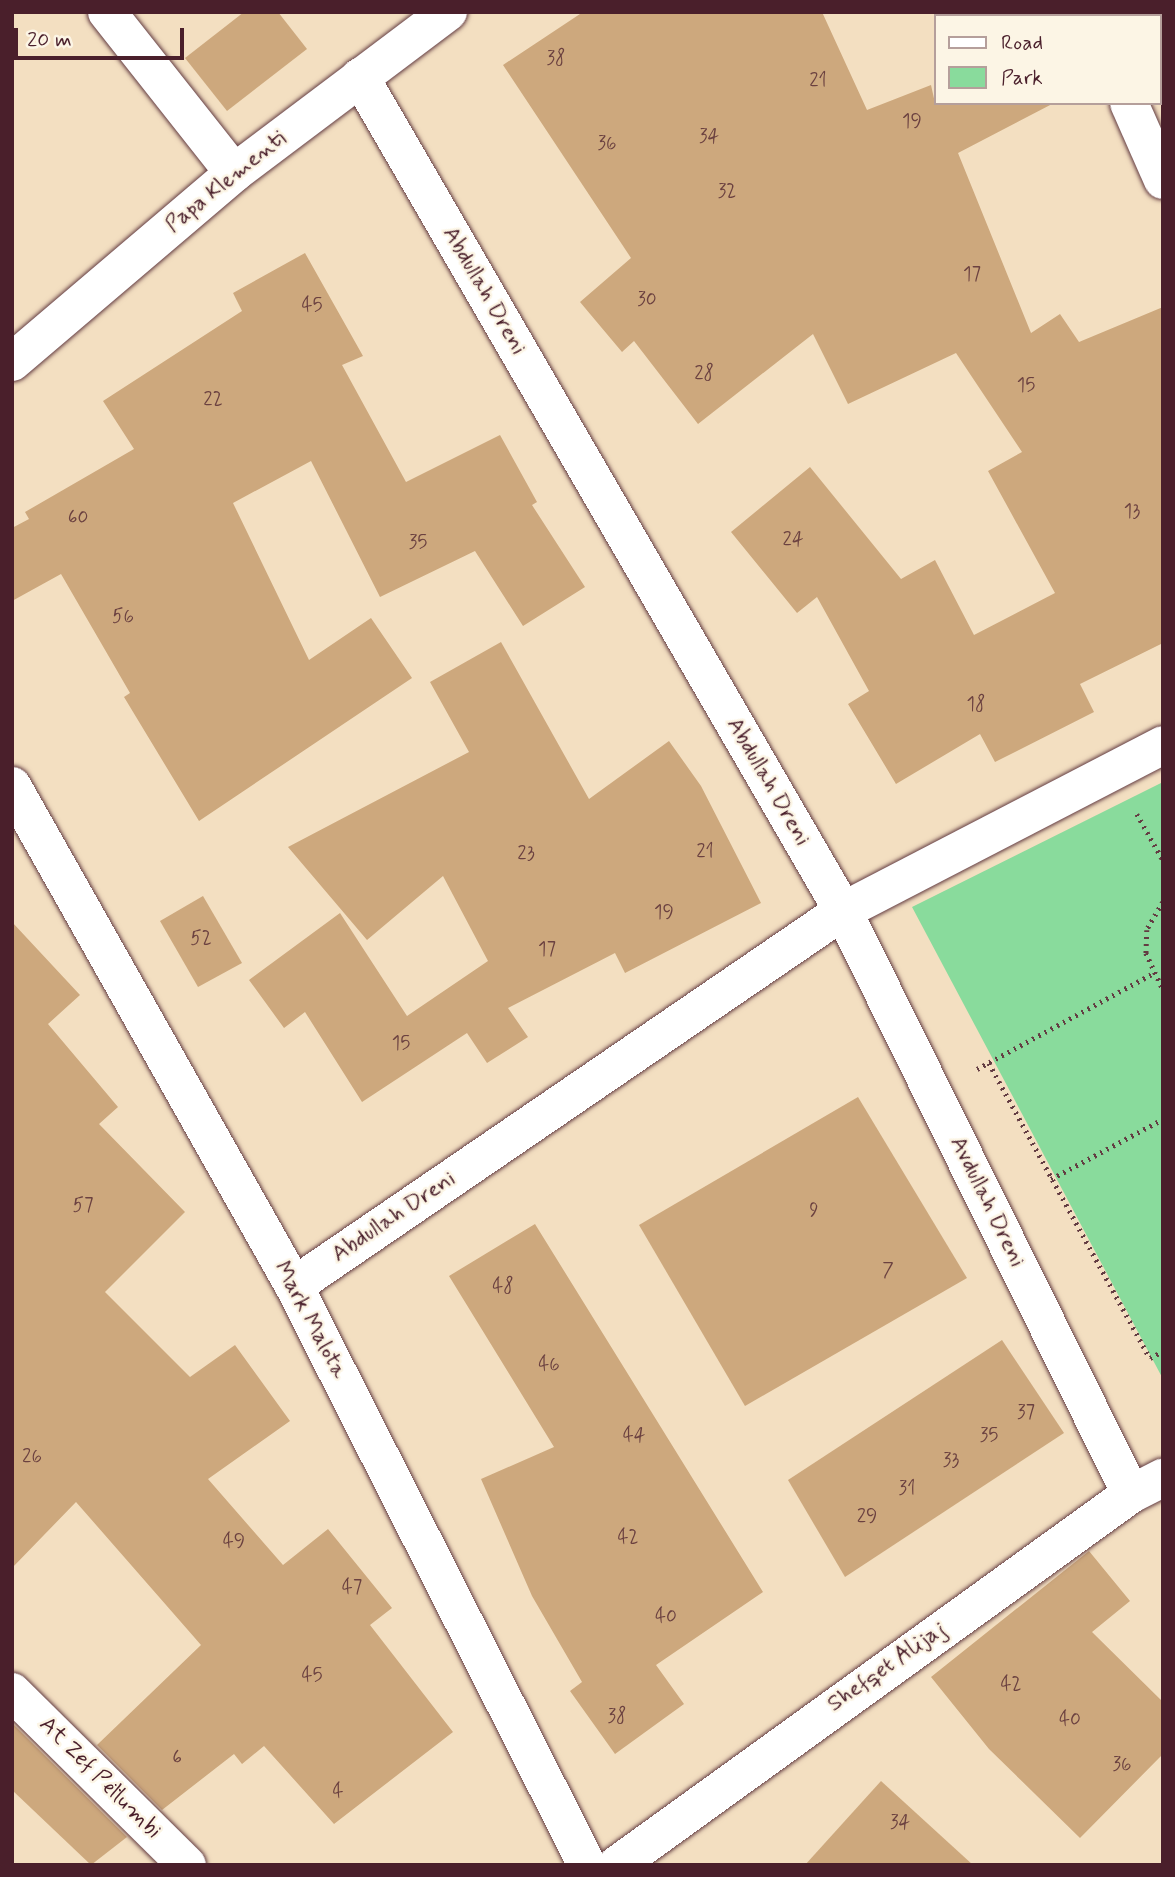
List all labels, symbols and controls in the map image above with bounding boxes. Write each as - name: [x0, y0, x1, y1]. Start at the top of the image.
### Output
- scale bar: [18, 14, 187, 58]
- legend: [934, 14, 1161, 105]
- text: 20 m: [27, 26, 72, 54]
- text: Road: [1001, 29, 1043, 57]
- house number: 38: [547, 48, 565, 70]
- text: Park: [1001, 64, 1043, 92]
- house number: 21: [809, 70, 827, 92]
- house number: 19: [902, 111, 922, 133]
- street label: Papa Klementi: [160, 125, 292, 239]
- house number: 34: [699, 126, 719, 148]
- house number: 36: [597, 133, 617, 155]
- house number: 32: [718, 181, 736, 203]
- street label: Abdullah Dreni: [435, 221, 533, 361]
- house number: 17: [963, 264, 981, 286]
- house number: 30: [637, 289, 657, 311]
- house number: 45: [301, 295, 323, 317]
- house number: 28: [694, 363, 714, 385]
- house number: 15: [1017, 375, 1035, 397]
- house number: 22: [203, 389, 223, 411]
- house number: 13: [1124, 501, 1140, 523]
- house number: 60: [68, 507, 88, 529]
- house number: 24: [783, 529, 803, 551]
- house number: 35: [409, 532, 427, 554]
- house number: 56: [112, 606, 134, 628]
- house number: 18: [967, 694, 985, 716]
- street label: Abdullah Dreni: [719, 712, 817, 852]
- house number: 21: [696, 841, 714, 863]
- house number: 23: [517, 843, 535, 865]
- house number: 19: [654, 902, 674, 924]
- house number: 52: [190, 928, 212, 950]
- house number: 17: [538, 939, 556, 961]
- house number: 15: [392, 1033, 410, 1055]
- street label: Avdullah Dreni: [943, 1131, 1031, 1273]
- street label: Abdullah Dreni: [325, 1164, 463, 1270]
- house number: 57: [73, 1195, 93, 1217]
- house number: 9: [809, 1200, 819, 1222]
- street label: Mark Malota: [268, 1257, 352, 1383]
- house number: 7: [882, 1260, 894, 1282]
- house number: 48: [492, 1276, 514, 1298]
- house number: 46: [538, 1354, 560, 1376]
- house number: 37: [1017, 1402, 1035, 1424]
- house number: 44: [623, 1425, 645, 1447]
- house number: 35: [980, 1425, 998, 1447]
- house number: 26: [22, 1446, 42, 1468]
- house number: 33: [943, 1450, 959, 1472]
- house number: 31: [899, 1478, 915, 1500]
- house number: 29: [857, 1506, 877, 1528]
- house number: 42: [617, 1527, 639, 1549]
- house number: 49: [223, 1531, 245, 1553]
- house number: 47: [342, 1577, 362, 1599]
- house number: 40: [655, 1606, 677, 1628]
- street label: Shefqet Alijaj: [822, 1616, 952, 1718]
- house number: 45: [301, 1665, 323, 1687]
- house number: 42: [1000, 1674, 1022, 1696]
- house number: 38: [608, 1706, 626, 1728]
- house number: 40: [1059, 1709, 1081, 1731]
- street label: At Zef Pëllumbi: [32, 1710, 168, 1846]
- house number: 6: [172, 1747, 182, 1769]
- house number: 36: [1112, 1754, 1132, 1776]
- house number: 4: [332, 1781, 344, 1803]
- house number: 34: [890, 1812, 910, 1834]

